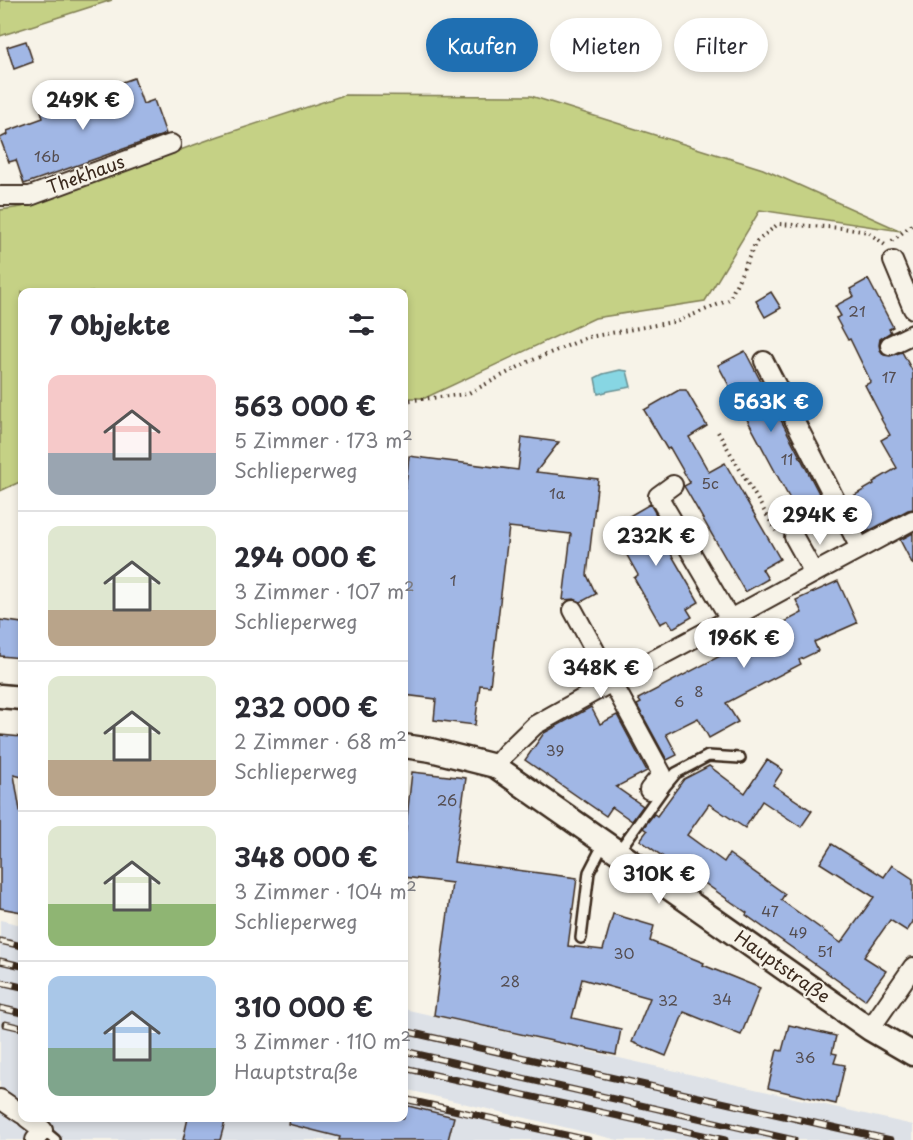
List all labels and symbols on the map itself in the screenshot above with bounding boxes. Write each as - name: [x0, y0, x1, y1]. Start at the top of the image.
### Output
- pin: 249K €: [34, 80, 132, 131]
- house number: 16b: [34, 144, 60, 167]
- street label: Thekhaus: [43, 147, 128, 200]
- house number: 21: [848, 299, 866, 322]
- house number: 17: [882, 365, 896, 388]
- pin: 563K €: [722, 382, 820, 433]
- house number: 11: [781, 447, 793, 470]
- house number: 5c: [701, 471, 719, 494]
- house number: 1a: [549, 481, 566, 504]
- pin: 294K €: [771, 495, 869, 546]
- pin: 232K €: [607, 516, 705, 567]
- house number: 1: [450, 568, 456, 591]
- pin: 196K €: [695, 618, 793, 669]
- pin: 348K €: [552, 648, 650, 699]
- house number: 8: [694, 679, 704, 702]
- house number: 6: [674, 689, 684, 712]
- house number: 39: [546, 738, 564, 761]
- house number: 26: [437, 788, 457, 811]
- pin: 310K €: [610, 854, 708, 905]
- house number: 47: [761, 899, 779, 922]
- house number: 49: [789, 920, 807, 943]
- street label: Hauptstraße: [729, 923, 836, 1009]
- house number: 51: [817, 939, 833, 962]
- house number: 30: [614, 941, 634, 964]
- house number: 28: [500, 969, 520, 992]
- house number: 34: [712, 987, 732, 1010]
- house number: 32: [658, 988, 678, 1011]
- house number: 36: [795, 1045, 815, 1068]

